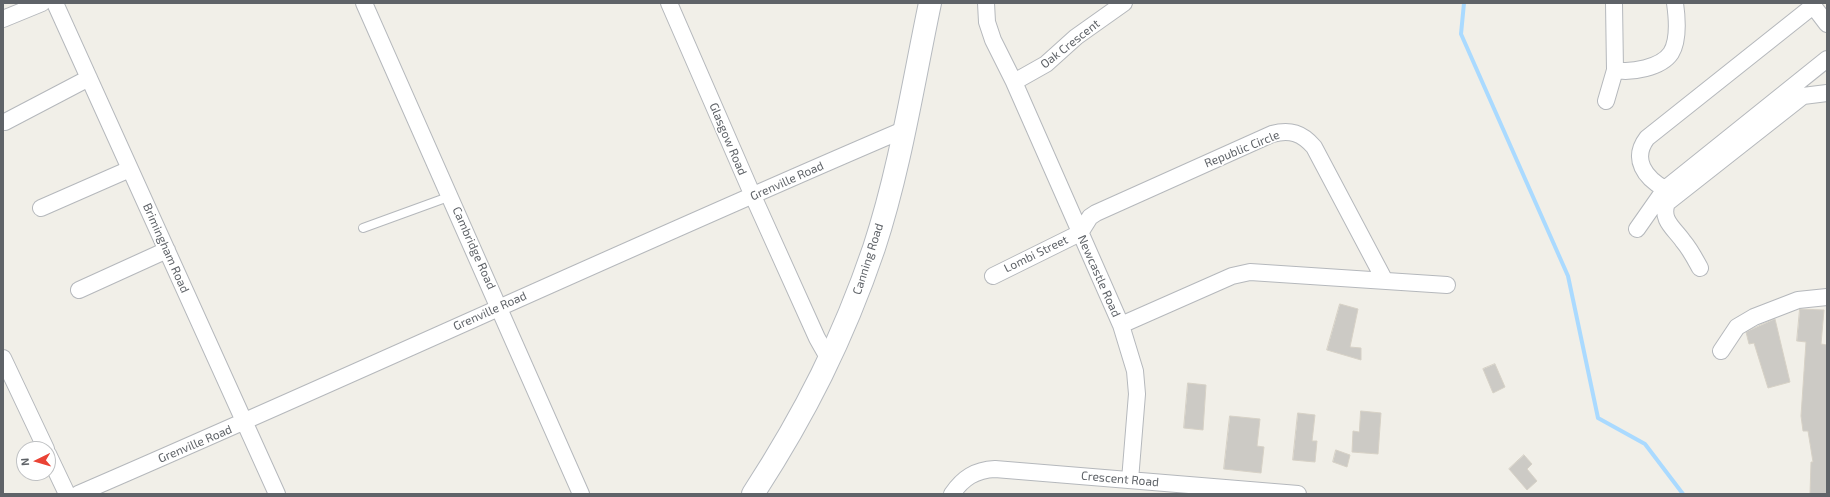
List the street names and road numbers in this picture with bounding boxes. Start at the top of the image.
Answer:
street label: Oak Crescent [1038,16,1102,72]
street label: Glasgow Road [706,101,750,177]
street label: Republic Circle [1202,127,1282,171]
street label: Grenville Road [748,158,826,204]
street label: Brimingham Road [140,201,192,295]
street label: Cambridge Road [449,204,499,292]
street label: Canning Road [850,221,886,297]
street label: Lombi Street [1002,232,1070,276]
street label: Newcastle Road [1074,233,1124,319]
street label: Grenville Road [451,288,529,334]
street label: Grenville Road [156,422,234,466]
street label: Crescent Road [1080,468,1160,490]

